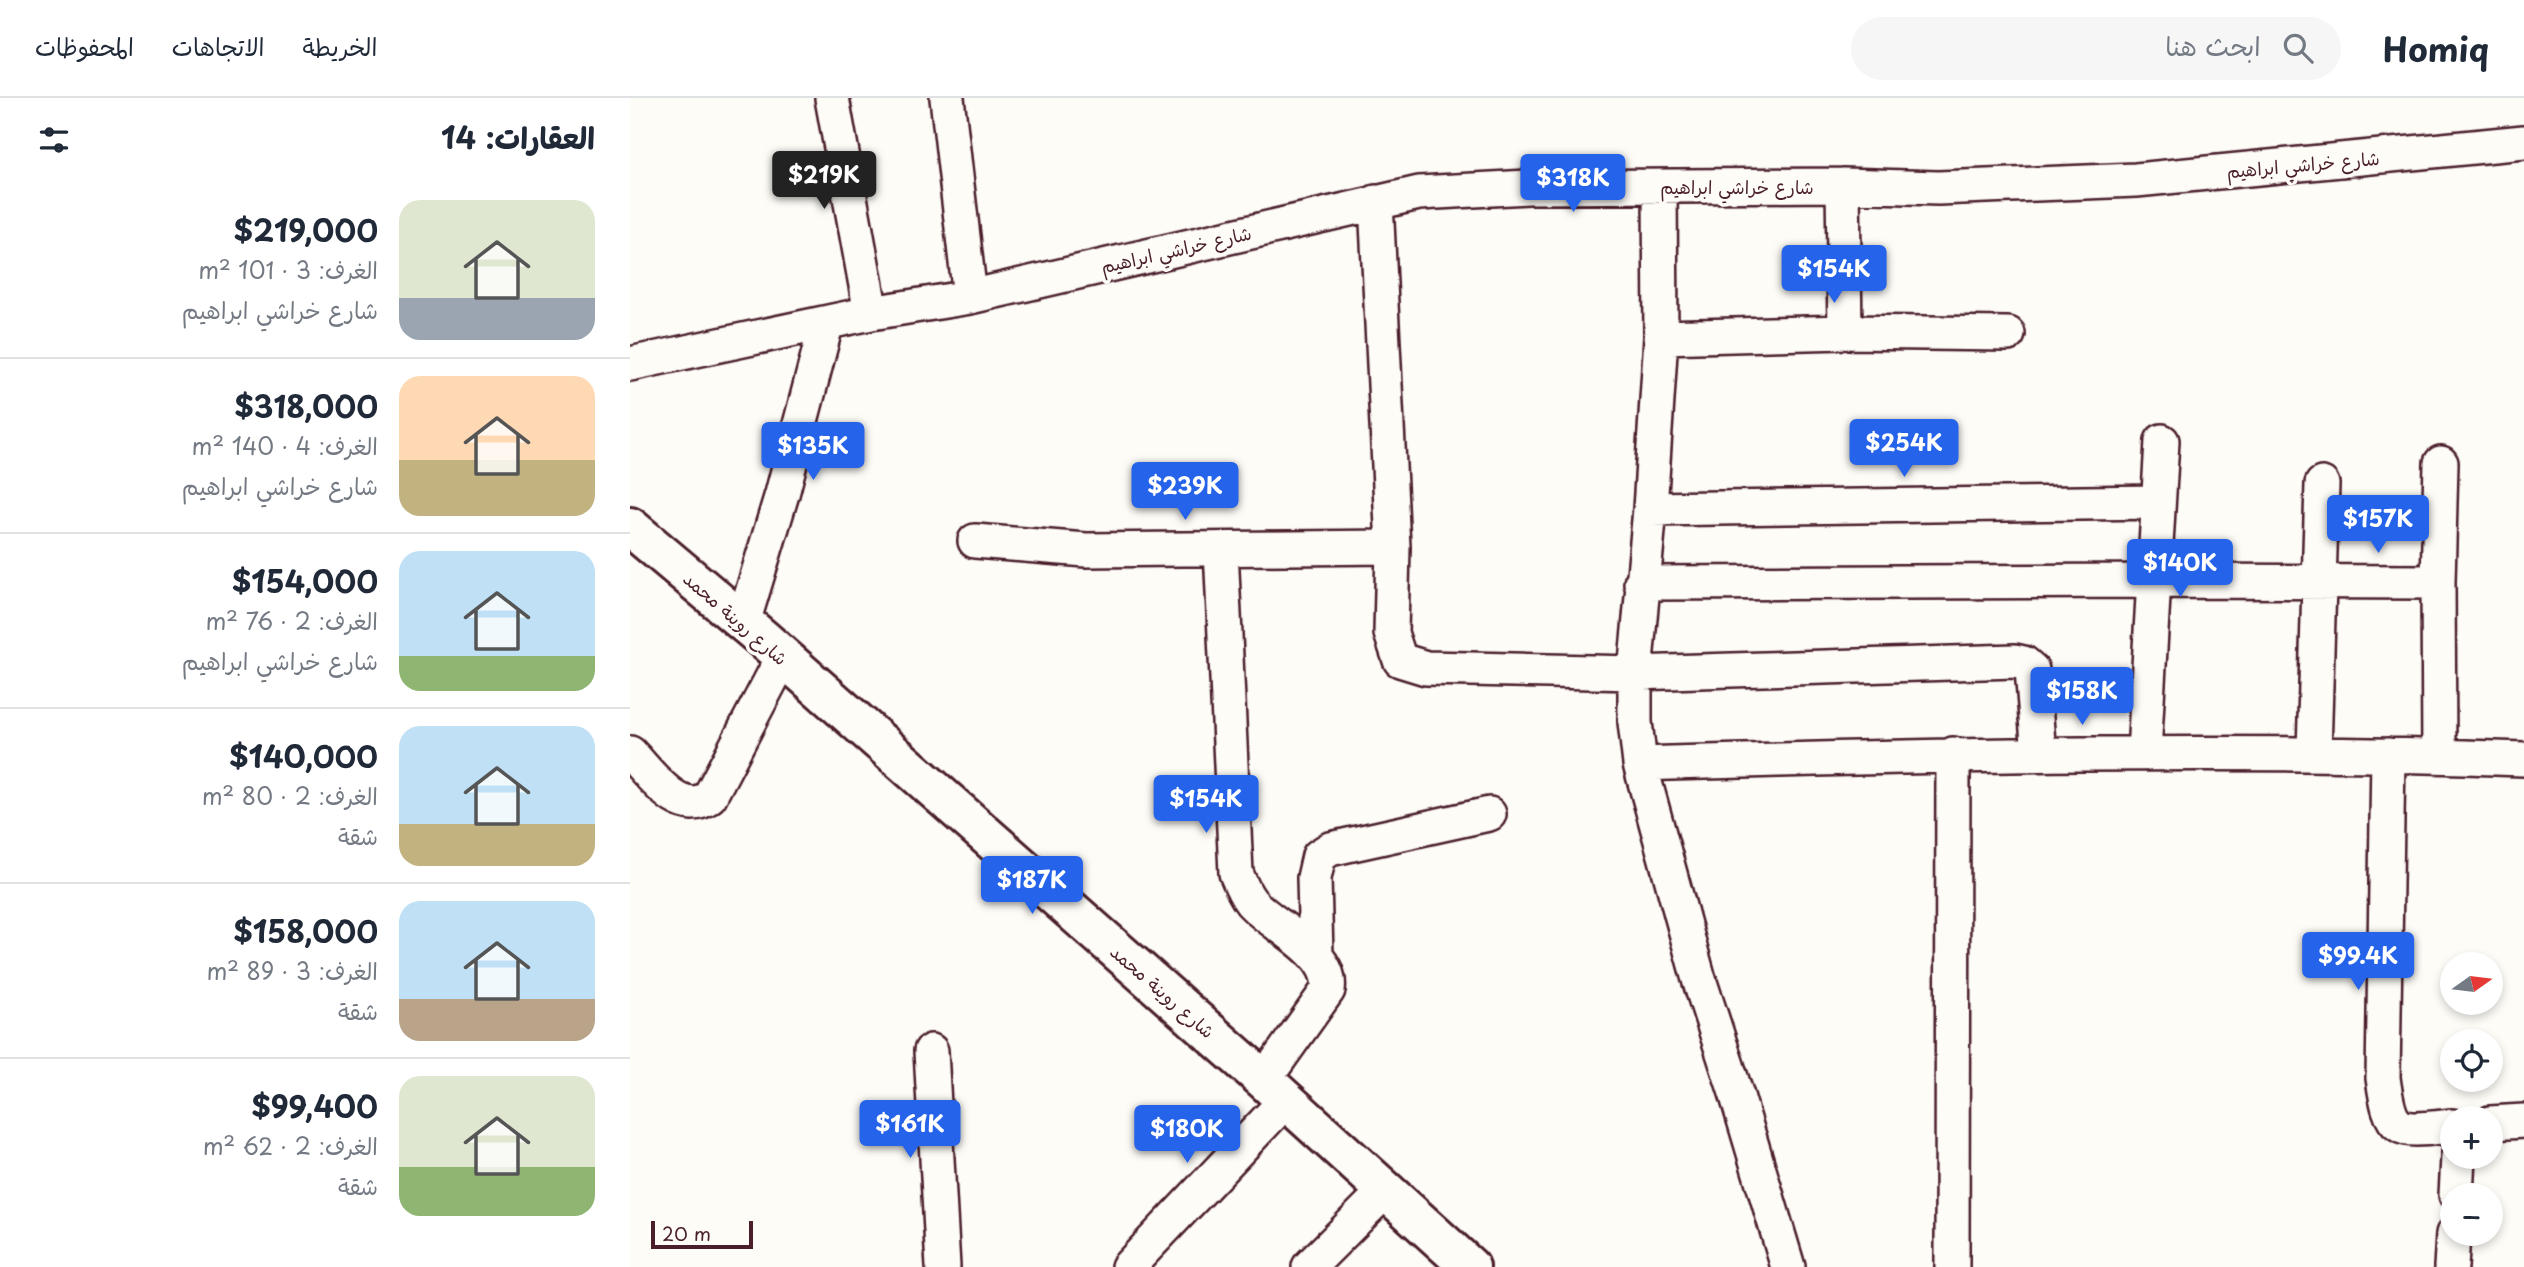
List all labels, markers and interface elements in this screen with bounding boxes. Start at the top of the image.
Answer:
search box [1851,17,2341,80]
text: Homiq [2383,23,2489,73]
text: ابحث هنا [2165,26,2261,65]
text: المحفوظات [35,28,134,64]
text: الاتجاهات [172,28,265,64]
text: الخريطة [303,28,377,64]
icon: search [2279,29,2317,67]
text: العقارات: 14 [441,114,595,159]
icon: filters [35,121,73,159]
street label: شارع خراشي ابراهيم [2225,144,2381,188]
pin: $219K [775,152,873,211]
pin: $318K [1524,155,1622,214]
text: $219K [788,156,860,191]
text: $318K [1536,159,1610,194]
street label: شارع خراشي ابراهيم [1660,173,1814,204]
text: $219,000 [234,207,378,252]
street label: شارع خراشي ابراهيم [1098,219,1255,283]
icon: home [455,228,539,312]
pin: $154K [1785,246,1883,305]
text: $154K [1798,250,1870,285]
text: الغرف: 3 · 101 m² [198,252,378,287]
text: شارع خراشي ابراهيم [182,292,378,327]
text: $318,000 [235,383,378,428]
icon: home [455,404,539,488]
pin: $254K [1855,420,1953,479]
pin: $135K [764,422,862,482]
text: $254K [1866,424,1942,459]
text: $135K [777,427,849,462]
text: الغرف: 4 · 140 m² [192,428,378,463]
pin: $239K [1136,462,1234,522]
text: $239K [1147,467,1223,502]
text: شارع خراشي ابراهيم [182,468,378,503]
pin: $157K [2329,496,2427,555]
text: $157K [2343,500,2413,535]
pin: $140K [2131,540,2229,599]
text: $140K [2143,544,2217,579]
text: $154,000 [232,558,378,603]
street label: شارع روينة محمد [678,565,794,671]
icon: home [455,579,539,663]
text: الغرف: 2 · 76 m² [206,603,378,638]
text: شارع خراشي ابراهيم [182,643,378,678]
pin: $158K [2033,668,2131,727]
text: $158K [2046,672,2118,707]
text: $140,000 [229,733,378,778]
icon: home [455,754,539,838]
pin: $154K [1157,776,1255,835]
text: الغرف: 2 · 80 m² [202,778,378,813]
text: $154K [1170,780,1242,815]
text: شقة [338,818,378,853]
pin: $187K [983,856,1081,916]
text: $187K [997,861,1067,896]
text: $158,000 [233,908,378,953]
icon: home [455,929,539,1013]
pin: $99.4K [2301,932,2415,992]
text: $99.4K [2318,937,2398,972]
street label: شارع روينة محمد [1105,938,1221,1044]
north arrow [2440,952,2502,1015]
map controls [2440,952,2503,1246]
text: الغرف: 3 · 89 m² [206,953,378,988]
text: شقة [338,993,378,1028]
button: locate [2440,1029,2503,1092]
text: $99,400 [251,1083,378,1128]
pin: $161K [861,1100,959,1160]
icon: home [455,1104,539,1188]
text: $161K [876,1105,944,1140]
pin: $180K [1138,1105,1236,1165]
button: + [2440,1106,2503,1169]
text: $180K [1150,1110,1224,1145]
text: الغرف: 2 · 62 m² [203,1128,378,1163]
text: شقة [338,1168,378,1203]
button: − [2440,1183,2503,1246]
scale bar [651,1218,752,1250]
text: 20 m [662,1219,711,1247]

